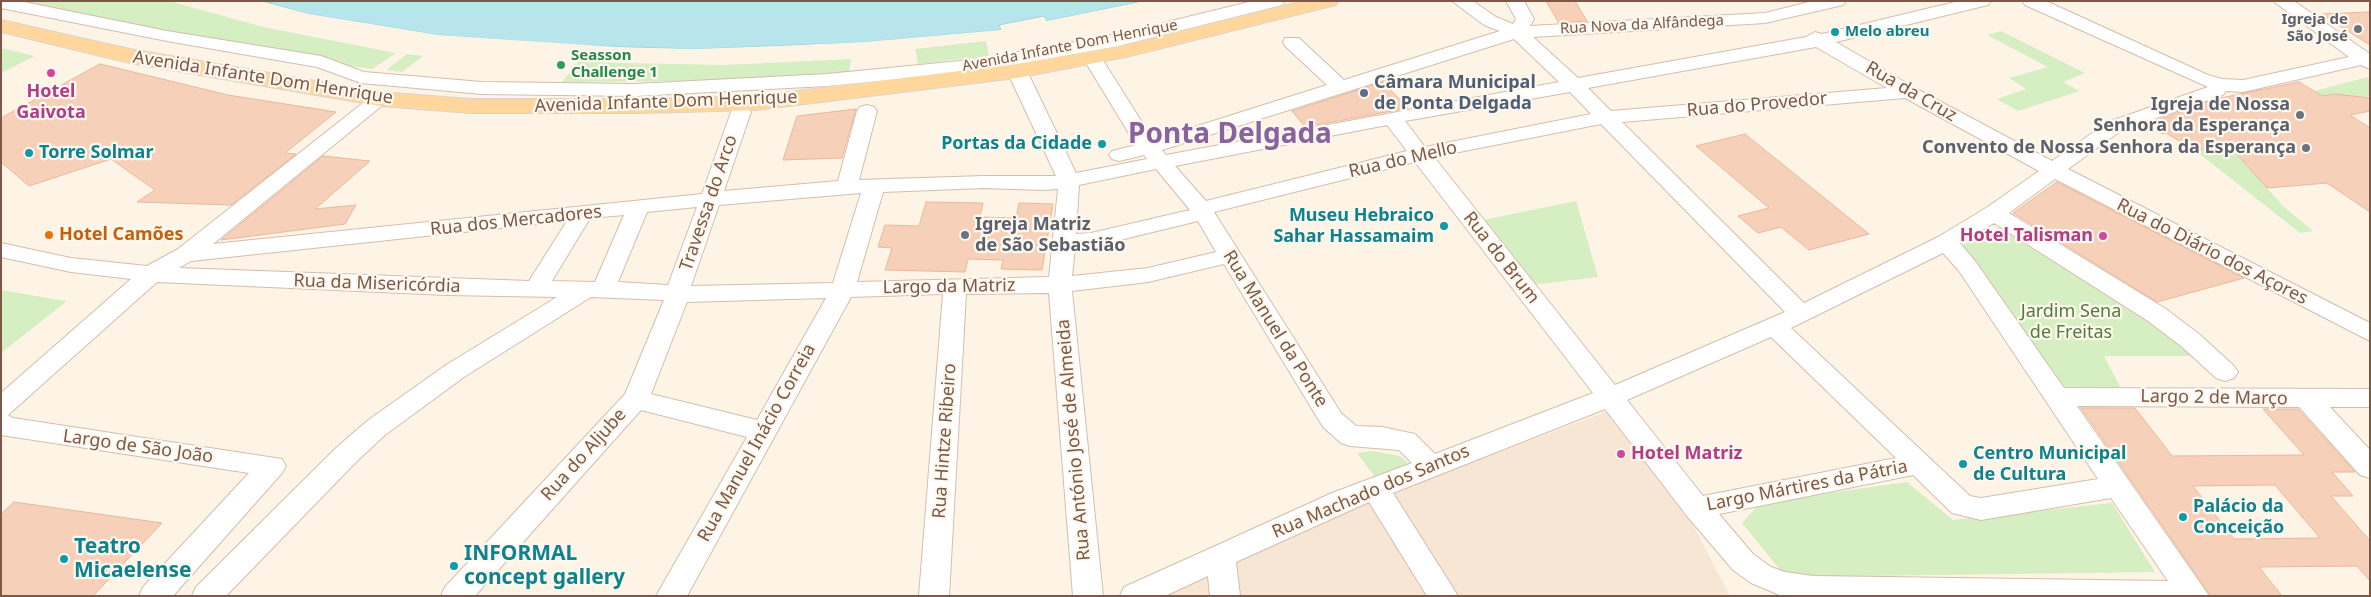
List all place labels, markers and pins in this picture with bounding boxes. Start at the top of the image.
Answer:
place label: Igreja de São José [2282,11,2348,46]
place label: Melo abreu [1845,23,1929,41]
marker: Igreja de São José [2352,23,2364,35]
marker: Melo abreu [1829,26,1841,38]
place label: Seasson Challenge 1 [571,47,658,82]
marker: Seasson Challenge 1 [555,59,567,71]
marker: Hotel Gaivota [45,67,57,79]
place label: Câmara Municipal de Ponta Delgada [1374,72,1536,115]
place label: Hotel Gaivota [16,81,86,124]
marker: Câmara Municipal de Ponta Delgada [1358,87,1370,99]
place label: Igreja de Nossa Senhora da Esperança [2093,94,2290,136]
marker: Igreja de Nossa Senhora da Esperança [2294,109,2306,121]
place label: Portas da Cidade [941,133,1092,155]
place label: Convento de Nossa Senhora da Esperança [1922,137,2296,159]
marker: Portas da Cidade [1096,138,1108,150]
place label: Torre Solmar [39,142,153,164]
marker: Convento de Nossa Senhora da Esperança [2300,142,2312,154]
marker: Torre Solmar [23,147,35,159]
place label: Museu Hebraico Sahar Hassamaim [1273,205,1434,248]
place label: Igreja Matriz de São Sebastião [975,214,1126,256]
marker: Museu Hebraico Sahar Hassamaim [1438,220,1450,232]
place label: Hotel Camões [59,224,184,246]
place label: Hotel Talisman [1960,225,2093,247]
marker: Hotel Camões [43,229,55,241]
marker: Igreja Matriz de São Sebastião [959,229,971,241]
marker: Hotel Talisman [2097,230,2109,242]
place label: Hotel Matriz [1631,443,1742,465]
place label: Centro Municipal de Cultura [1973,443,2126,486]
marker: Hotel Matriz [1615,448,1627,460]
marker: Centro Municipal de Cultura [1957,458,1969,470]
place label: Palácio da Conceição [2193,496,2284,538]
marker: Palácio da Conceição [2177,511,2189,523]
place label: Teatro Micaelense [74,534,192,584]
place label: INFORMAL concept gallery [464,541,625,591]
marker: Teatro Micaelense [58,553,70,565]
marker: INFORMAL concept gallery [448,560,460,572]

